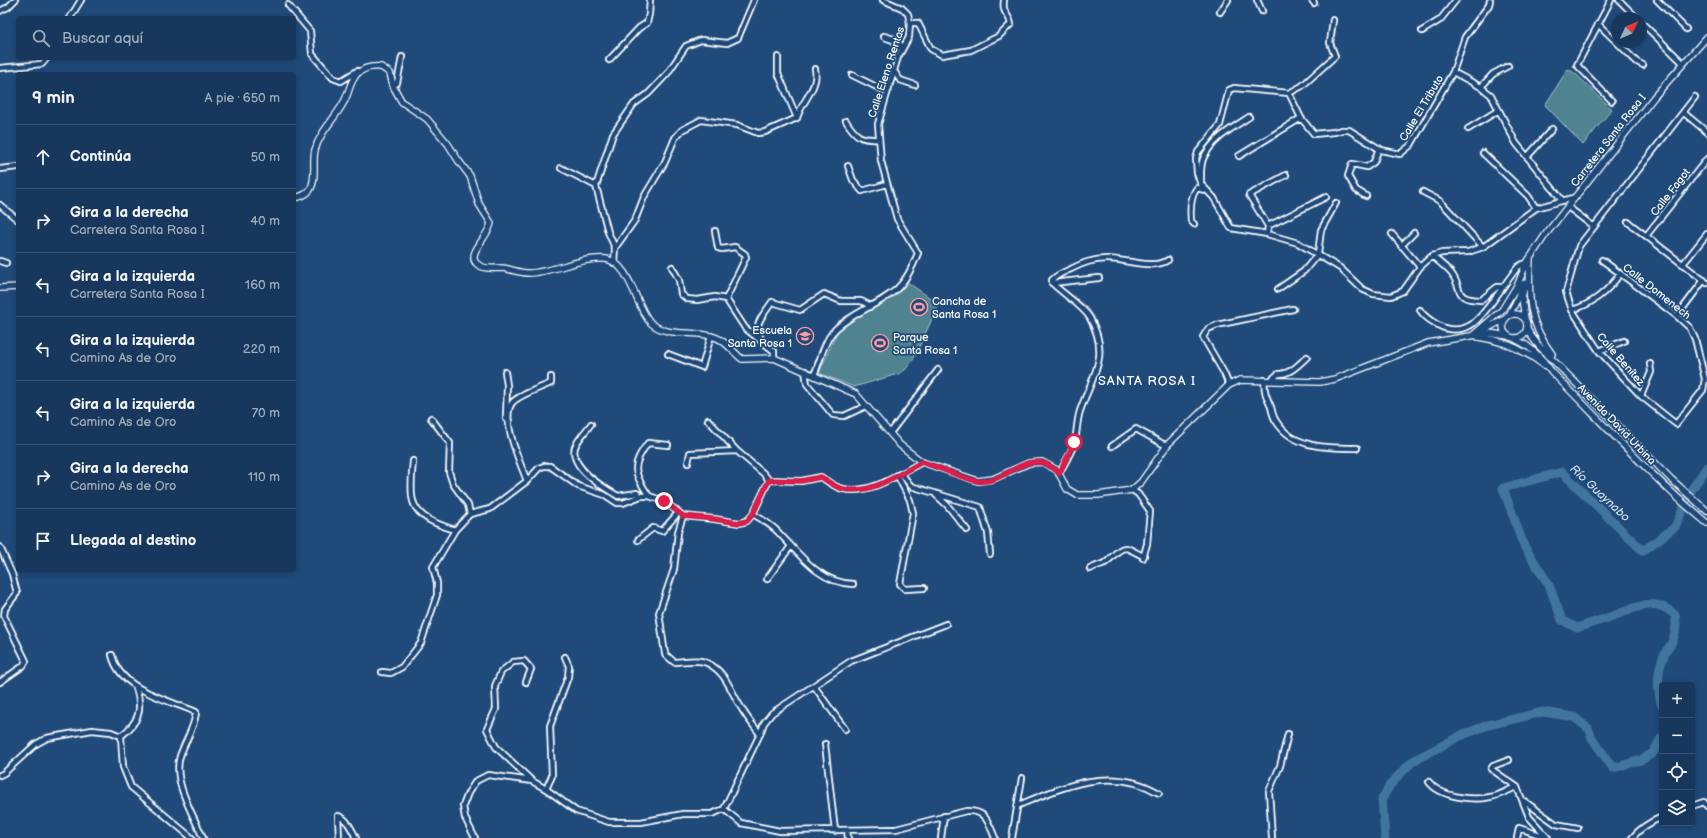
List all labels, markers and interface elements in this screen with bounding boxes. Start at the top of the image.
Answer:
north arrow [1611,12,1647,48]
search box [16,16,296,60]
street label: Calle Eleno Rentas [866,24,908,119]
icon: search [30,27,52,49]
text: Buscar aquí [62,29,143,48]
street label: Calle El Tributo [1397,73,1446,144]
text: 9 min [32,88,75,108]
text: A pie · 650 m [204,90,280,106]
street label: Carretera Santa Rosa I [1568,91,1649,189]
icon: ahead [32,146,54,168]
text: Continúa [70,147,131,166]
text: 50 m [251,149,280,165]
street label: Calle Fagot [1648,165,1693,219]
text: Gira a la derecha [70,203,189,222]
icon: right [32,210,54,232]
text: 40 m [250,213,280,229]
text: Carretera Santa Rosa I [70,222,205,238]
street label: Calle Domenech [1620,261,1693,322]
text: Gira a la izquierda [70,267,195,286]
icon: left [32,274,54,296]
text: 160 m [245,277,280,293]
text: Carretera Santa Rosa I [70,286,205,302]
place label: Cancha de Santa Rosa 1 [932,295,996,321]
sports icon: Cancha de Santa Rosa 1 [909,297,929,317]
place label: Escuela Santa Rosa 1 [728,324,792,350]
school or university icon: Escuela Santa Rosa 1 [795,326,815,346]
street label: Calle Benítez [1594,330,1648,389]
text: Gira a la izquierda [70,331,195,350]
place label: Parque Santa Rosa 1 [893,331,957,357]
sports icon: Parque Santa Rosa 1 [870,333,890,353]
icon: left [32,338,54,360]
text: 220 m [243,341,280,357]
text: Camino As de Oro [70,350,176,366]
district label: SANTA ROSA I [1098,373,1196,389]
street label: Avenida David Urbina [1575,381,1658,467]
text: Gira a la izquierda [70,395,195,414]
icon: left [32,402,54,424]
text: 70 m [252,405,280,421]
text: Camino As de Oro [70,414,176,430]
route start [1065,433,1083,451]
text: Gira a la derecha [70,459,189,478]
water label: Río Guaynabo [1567,462,1633,525]
icon: right [32,466,54,488]
text: 110 m [248,469,280,485]
text: Camino As de Oro [70,478,176,494]
route end [655,492,673,510]
icon: arrive [32,530,54,552]
text: Llegada al destino [70,531,196,550]
map controls [1659,682,1695,826]
button: + [1659,682,1695,718]
button: − [1659,718,1695,754]
button: locate [1659,754,1695,790]
button: layers [1659,790,1695,826]

